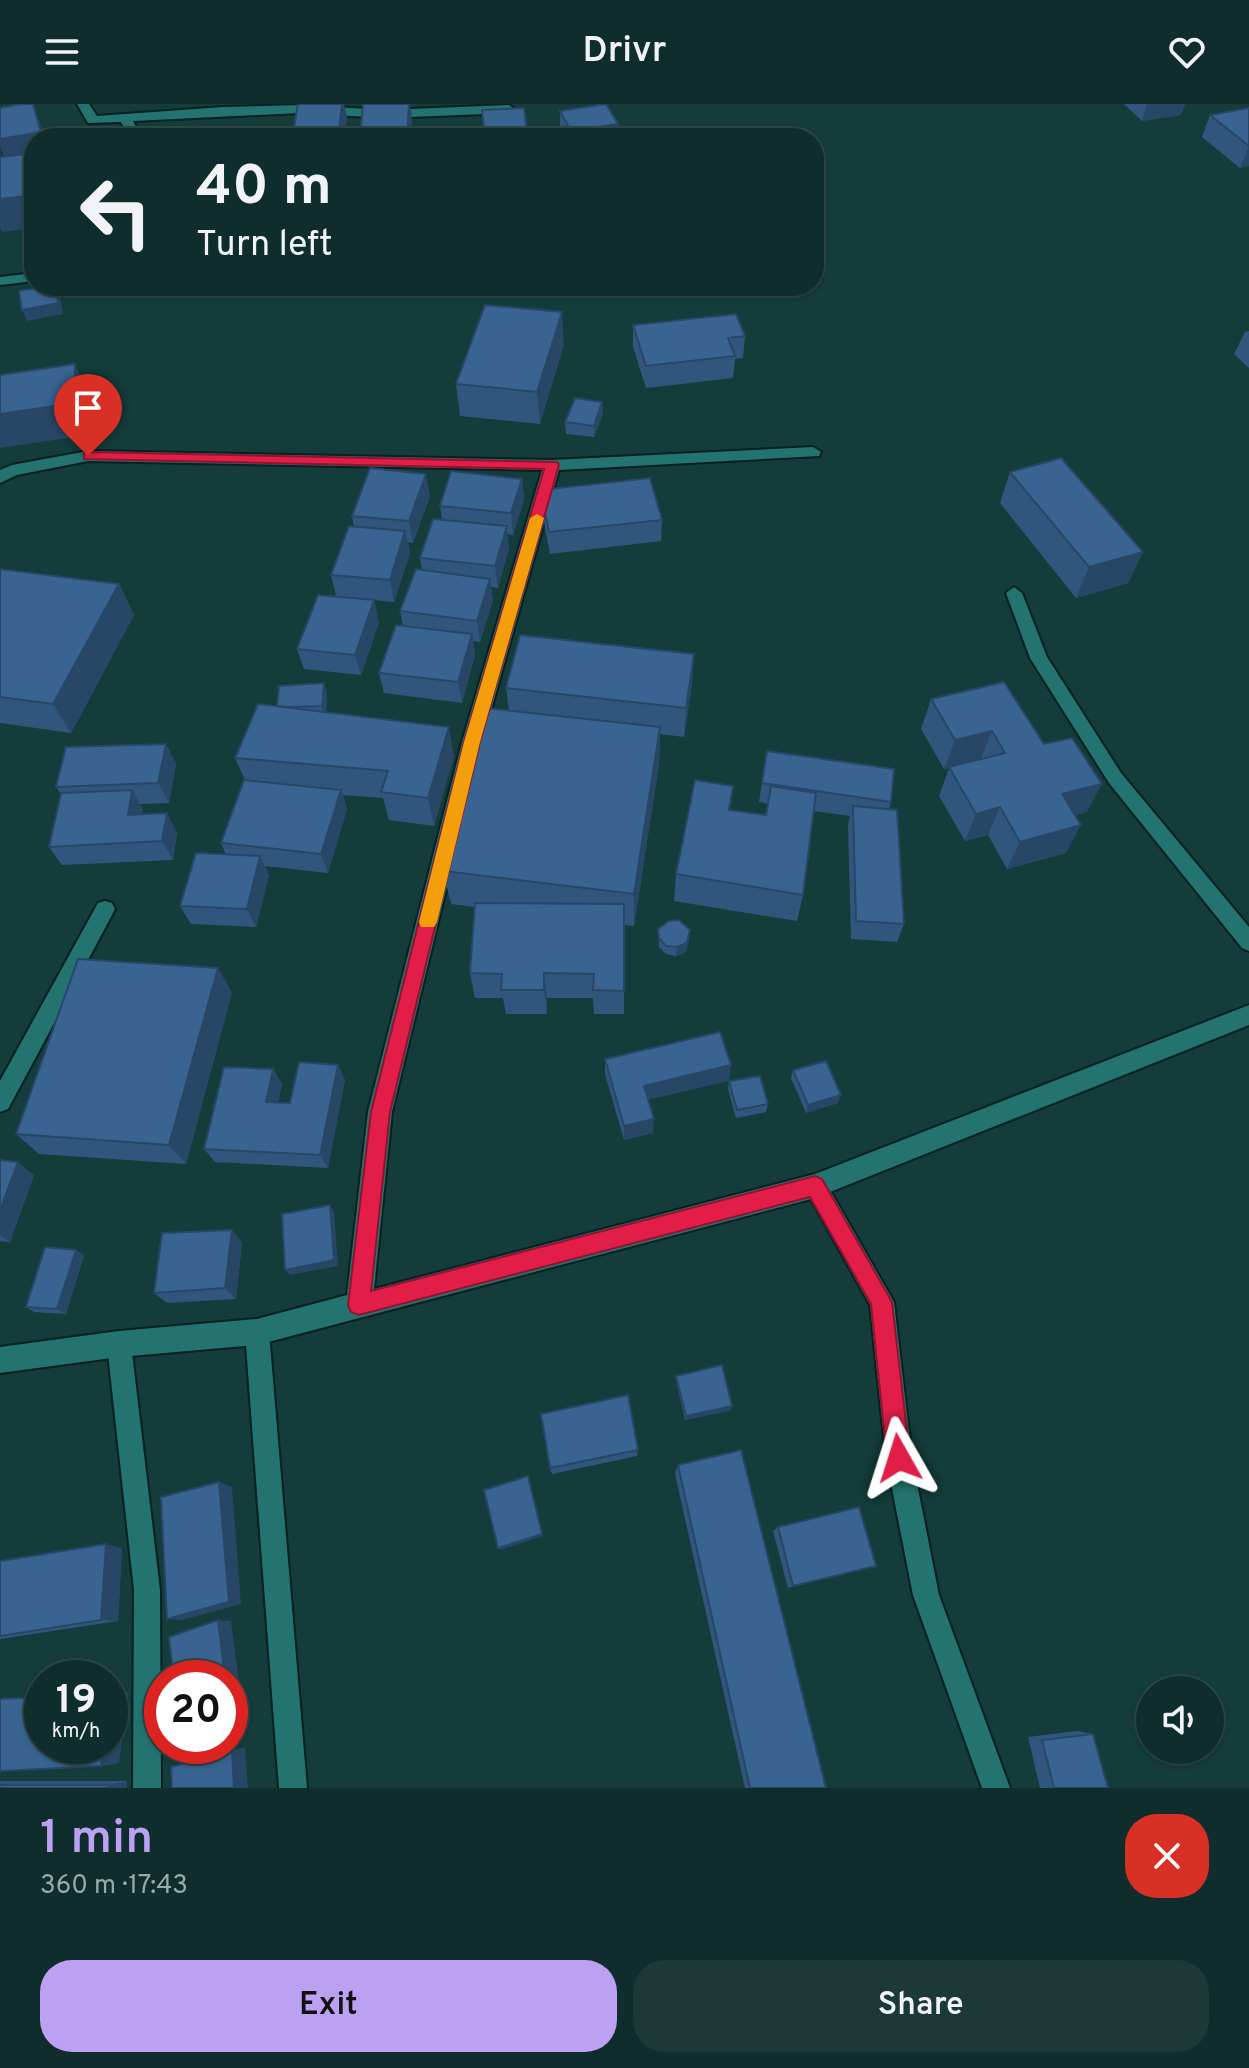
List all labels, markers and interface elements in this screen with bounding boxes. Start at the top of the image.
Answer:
text: Drivr [582,29,667,75]
icon: menu [40,30,84,74]
icon: heart [1165,30,1209,74]
text: 40 m [196,154,332,224]
icon: left [64,160,168,264]
text: Turn left [196,223,333,269]
pin [54,374,122,456]
icon: arrive [66,386,110,430]
position arrow [857,1416,941,1500]
speed limit sign: 20 [144,1660,248,1764]
map controls [1136,1676,1224,1764]
button: sound [1136,1676,1224,1764]
text: 19 [56,1677,96,1727]
text: km/h [52,1719,100,1745]
text: 1 min [40,1810,153,1870]
button: close [1125,1814,1209,1898]
text: 360 m · 17:43 [40,1870,188,1903]
button: Exit [40,1960,617,2052]
button: Share [633,1960,1209,2052]

